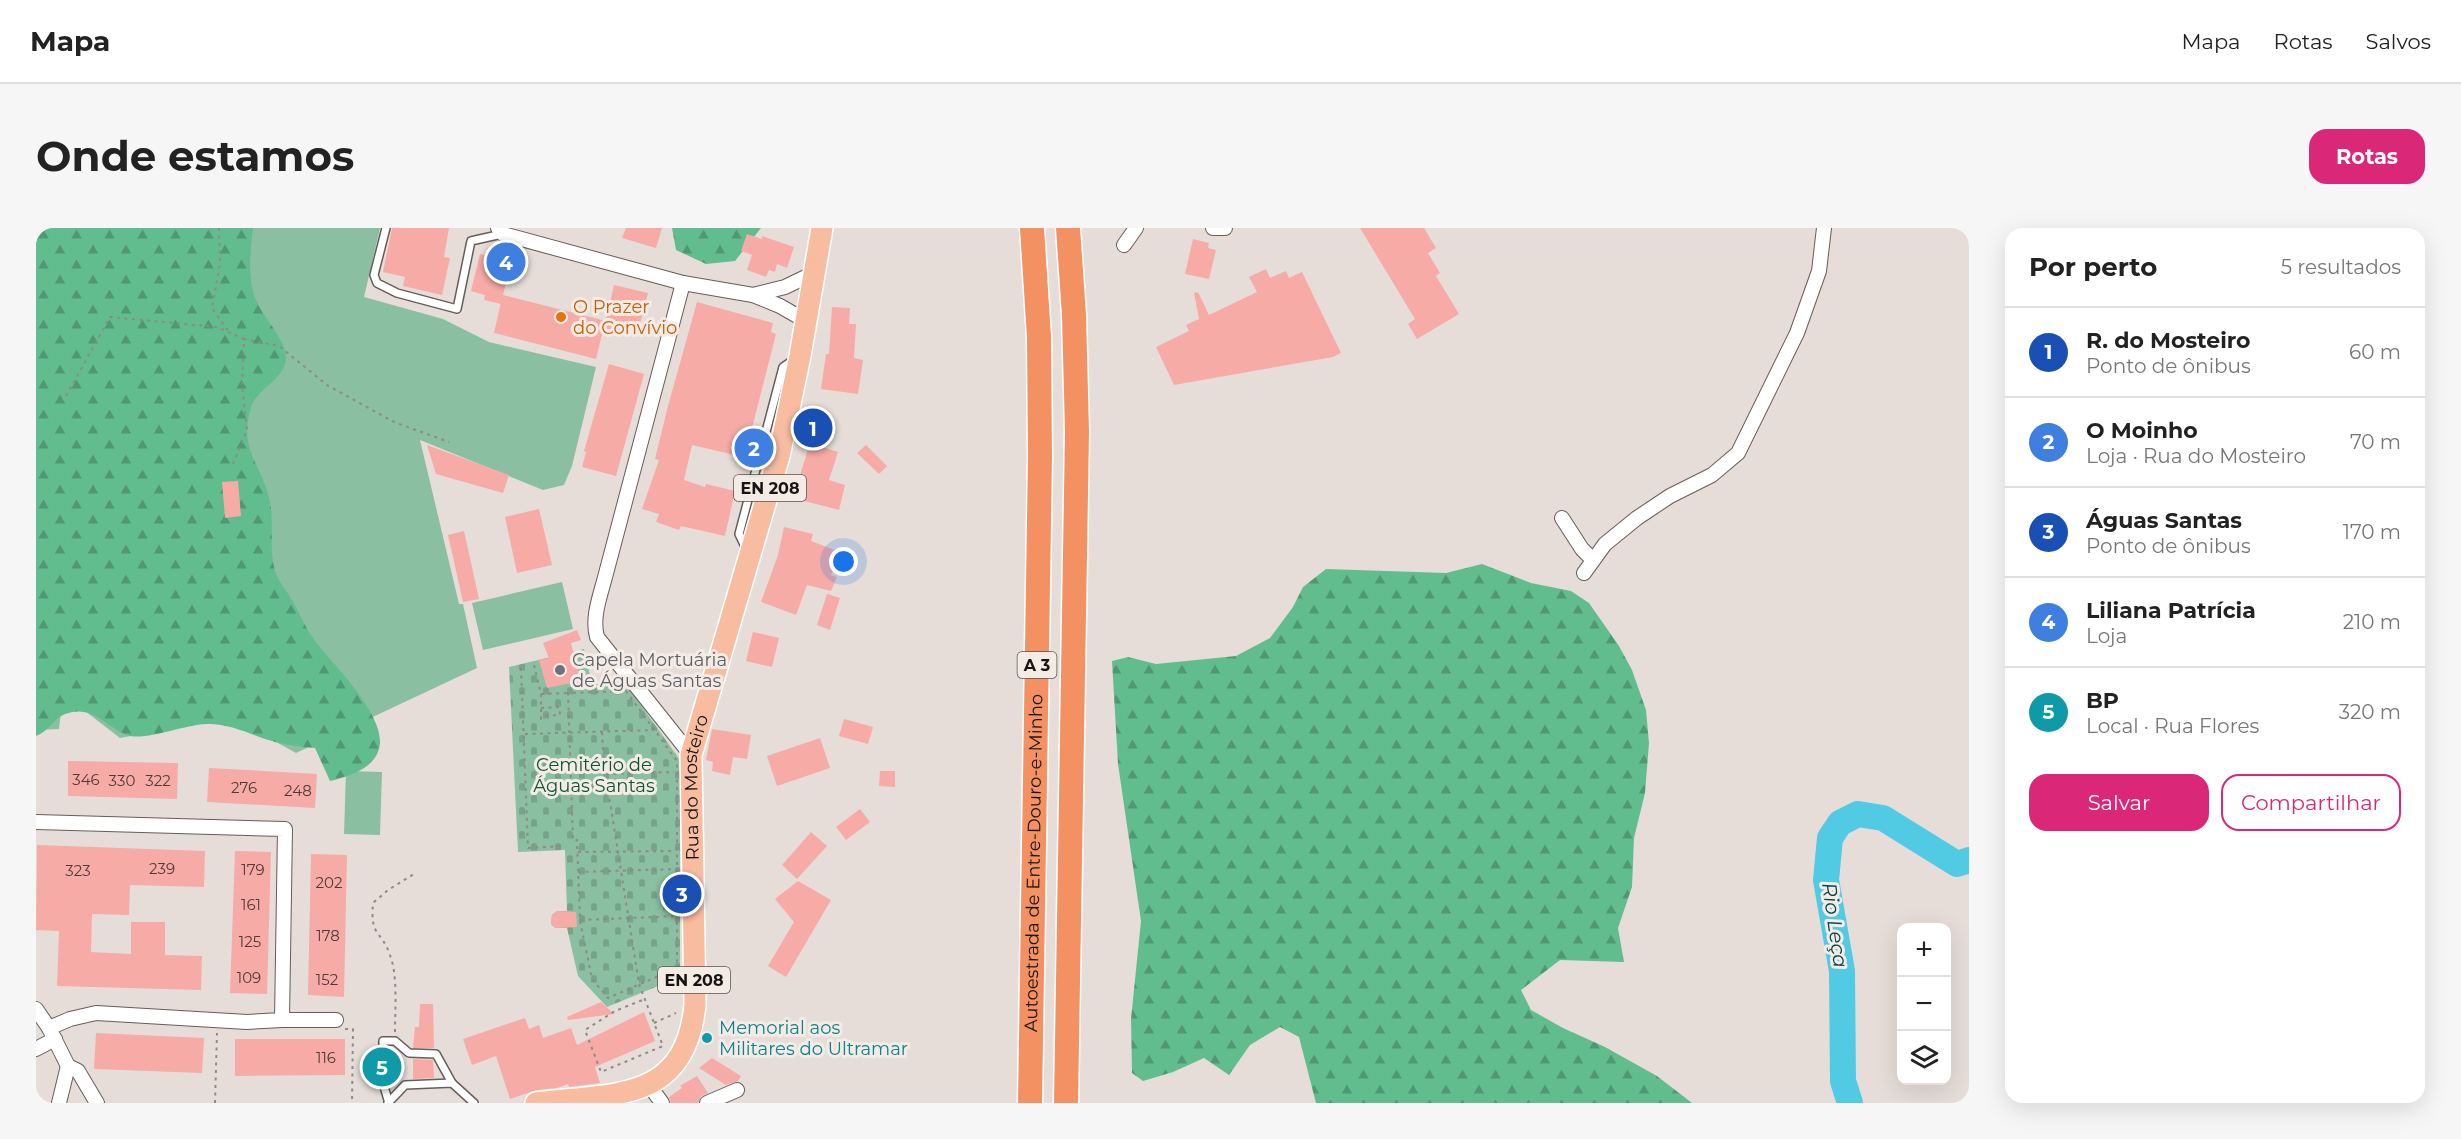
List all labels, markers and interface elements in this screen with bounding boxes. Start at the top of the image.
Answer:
text: Mapa [30,24,110,58]
text: Mapa [2181,29,2240,54]
text: Rotas [2273,29,2333,54]
text: Salvos [2366,29,2431,54]
button: Rotas [2309,129,2425,184]
text: Onde estamos [36,130,354,182]
pin: 4 [486,240,526,285]
text: Por perto [2029,251,2157,283]
text: 5 resultados [2281,255,2401,279]
place label: O Prazer do Convívio [573,296,677,339]
marker: O Prazer do Convívio [554,310,568,324]
text: R. do Mosteiro [2086,327,2251,354]
text: 1 [2045,340,2052,364]
text: 60 m [2349,340,2401,364]
text: Ponto de ônibus [2086,354,2251,378]
pin: 1 [794,406,832,450]
text: O Moinho [2086,417,2198,444]
pin: 2 [734,426,774,470]
text: 2 [2043,430,2054,454]
text: 70 m [2350,430,2401,454]
text: Loja · Rua do Mosteiro [2086,444,2306,468]
road number: EN 208 [734,475,806,501]
text: Águas Santas [2086,507,2242,534]
text: 3 [2043,520,2054,544]
text: 170 m [2343,520,2401,544]
text: Ponto de ônibus [2086,534,2251,558]
your location [829,547,858,576]
text: Liliana Patrícia [2086,597,2256,624]
text: 4 [2042,610,2055,634]
text: 210 m [2343,610,2401,634]
text: Loja [2086,624,2127,648]
place label: Capela Mortuária de Águas Santas [572,649,727,692]
road number: A 3 [1018,652,1056,678]
marker: Capela Mortuária de Águas Santas [553,663,567,677]
text: BP [2086,687,2119,714]
street label: Autoestrada de Entre-Douro-e-Minho [1020,694,1047,1032]
text: 5 [2043,700,2054,724]
text: 320 m [2339,700,2401,724]
street label: Rua do Mosteiro [680,712,713,860]
text: Local · Rua Flores [2086,714,2259,738]
park label: Cemitério de Águas Santas [533,754,655,797]
house number: 346 [72,770,100,789]
house number: 330 [109,771,135,790]
house number: 322 [145,771,171,790]
button: Salvar [2029,774,2209,831]
button: Compartilhar [2221,774,2401,831]
house number: 276 [231,778,257,797]
house number: 248 [284,781,312,800]
house number: 239 [149,859,175,878]
house number: 179 [241,860,265,879]
house number: 323 [65,861,91,880]
pin: 3 [662,872,702,916]
house number: 202 [316,873,342,892]
water label: Rio Leça [1817,881,1853,969]
house number: 161 [241,895,261,914]
map controls [1897,923,1951,1085]
button: + [1897,923,1951,977]
house number: 178 [316,926,340,945]
house number: 125 [239,932,261,951]
road number: EN 208 [658,967,730,993]
house number: 109 [237,968,261,987]
house number: 152 [316,970,338,989]
button: − [1897,977,1951,1031]
place label: Memorial aos Militares do Ultramar [719,1017,908,1060]
marker: Memorial aos Militares do Ultramar [700,1031,714,1045]
button: layers [1897,1031,1951,1085]
pin: 5 [362,1044,402,1090]
house number: 116 [316,1048,336,1067]

